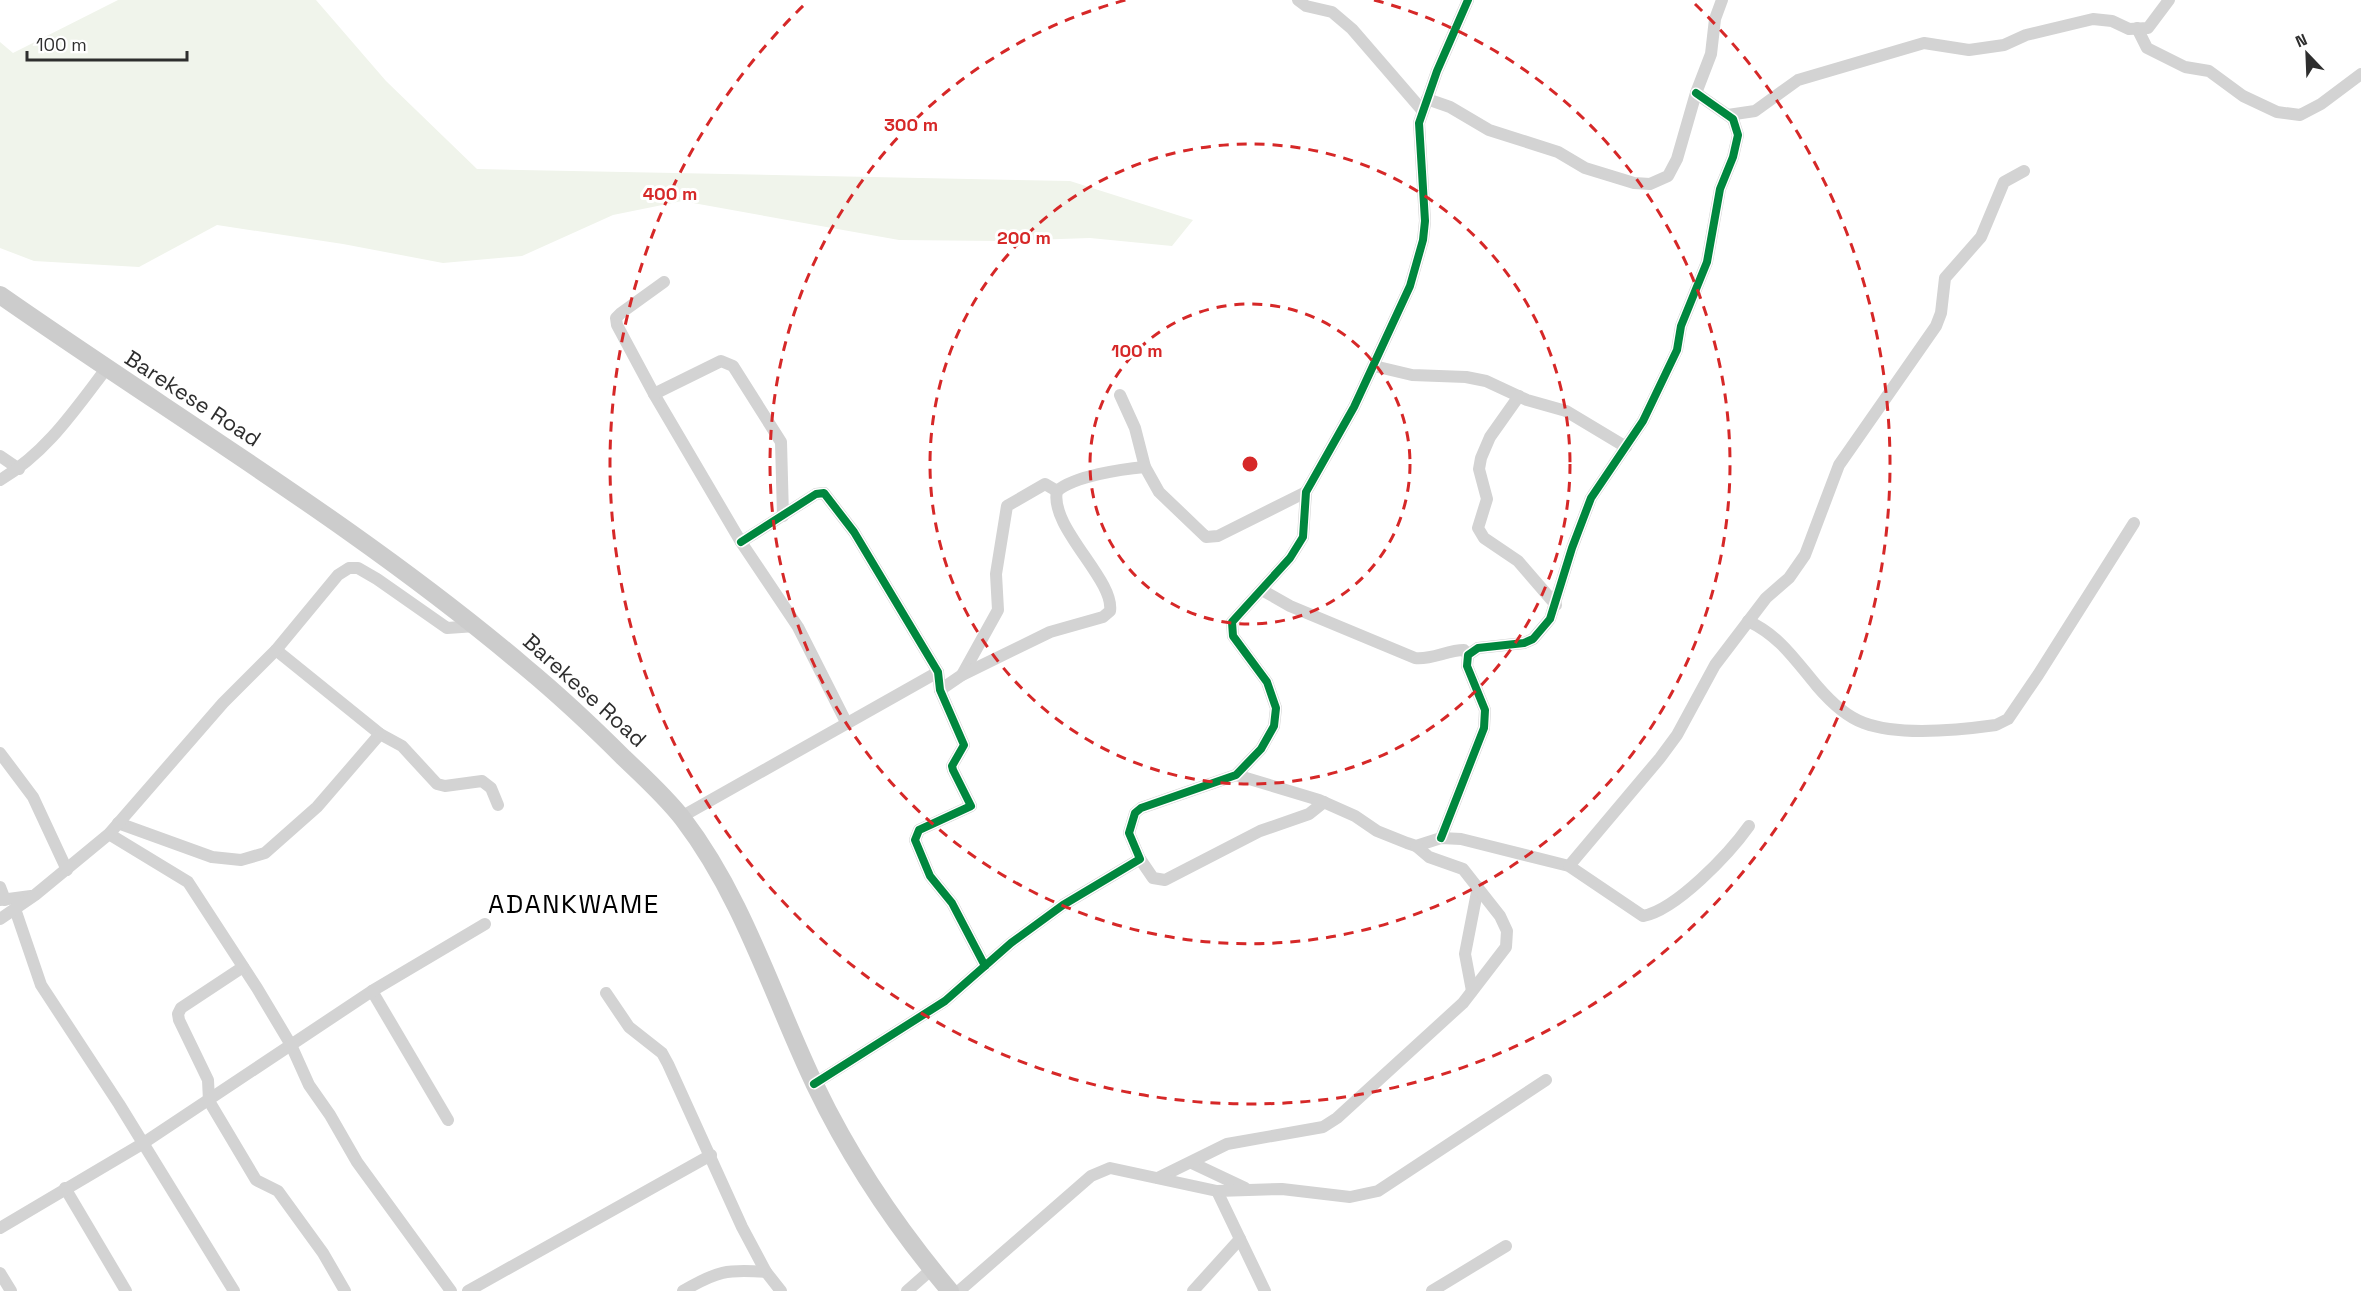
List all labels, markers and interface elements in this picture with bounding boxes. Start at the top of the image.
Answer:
scale bar [27,24,188,62]
north arrow [2277,24,2337,84]
text: N [2292,29,2310,52]
text: 100 m [36,33,87,56]
text: 300 m [884,113,938,136]
text: 400 m [643,182,697,205]
text: 200 m [997,226,1051,249]
text: 100 m [1111,339,1163,362]
street label: Barekese Road [120,344,266,452]
centre of rings [1240,454,1260,474]
street label: Barekese Road [517,627,653,753]
district label: ADANKWAME [488,887,660,921]

